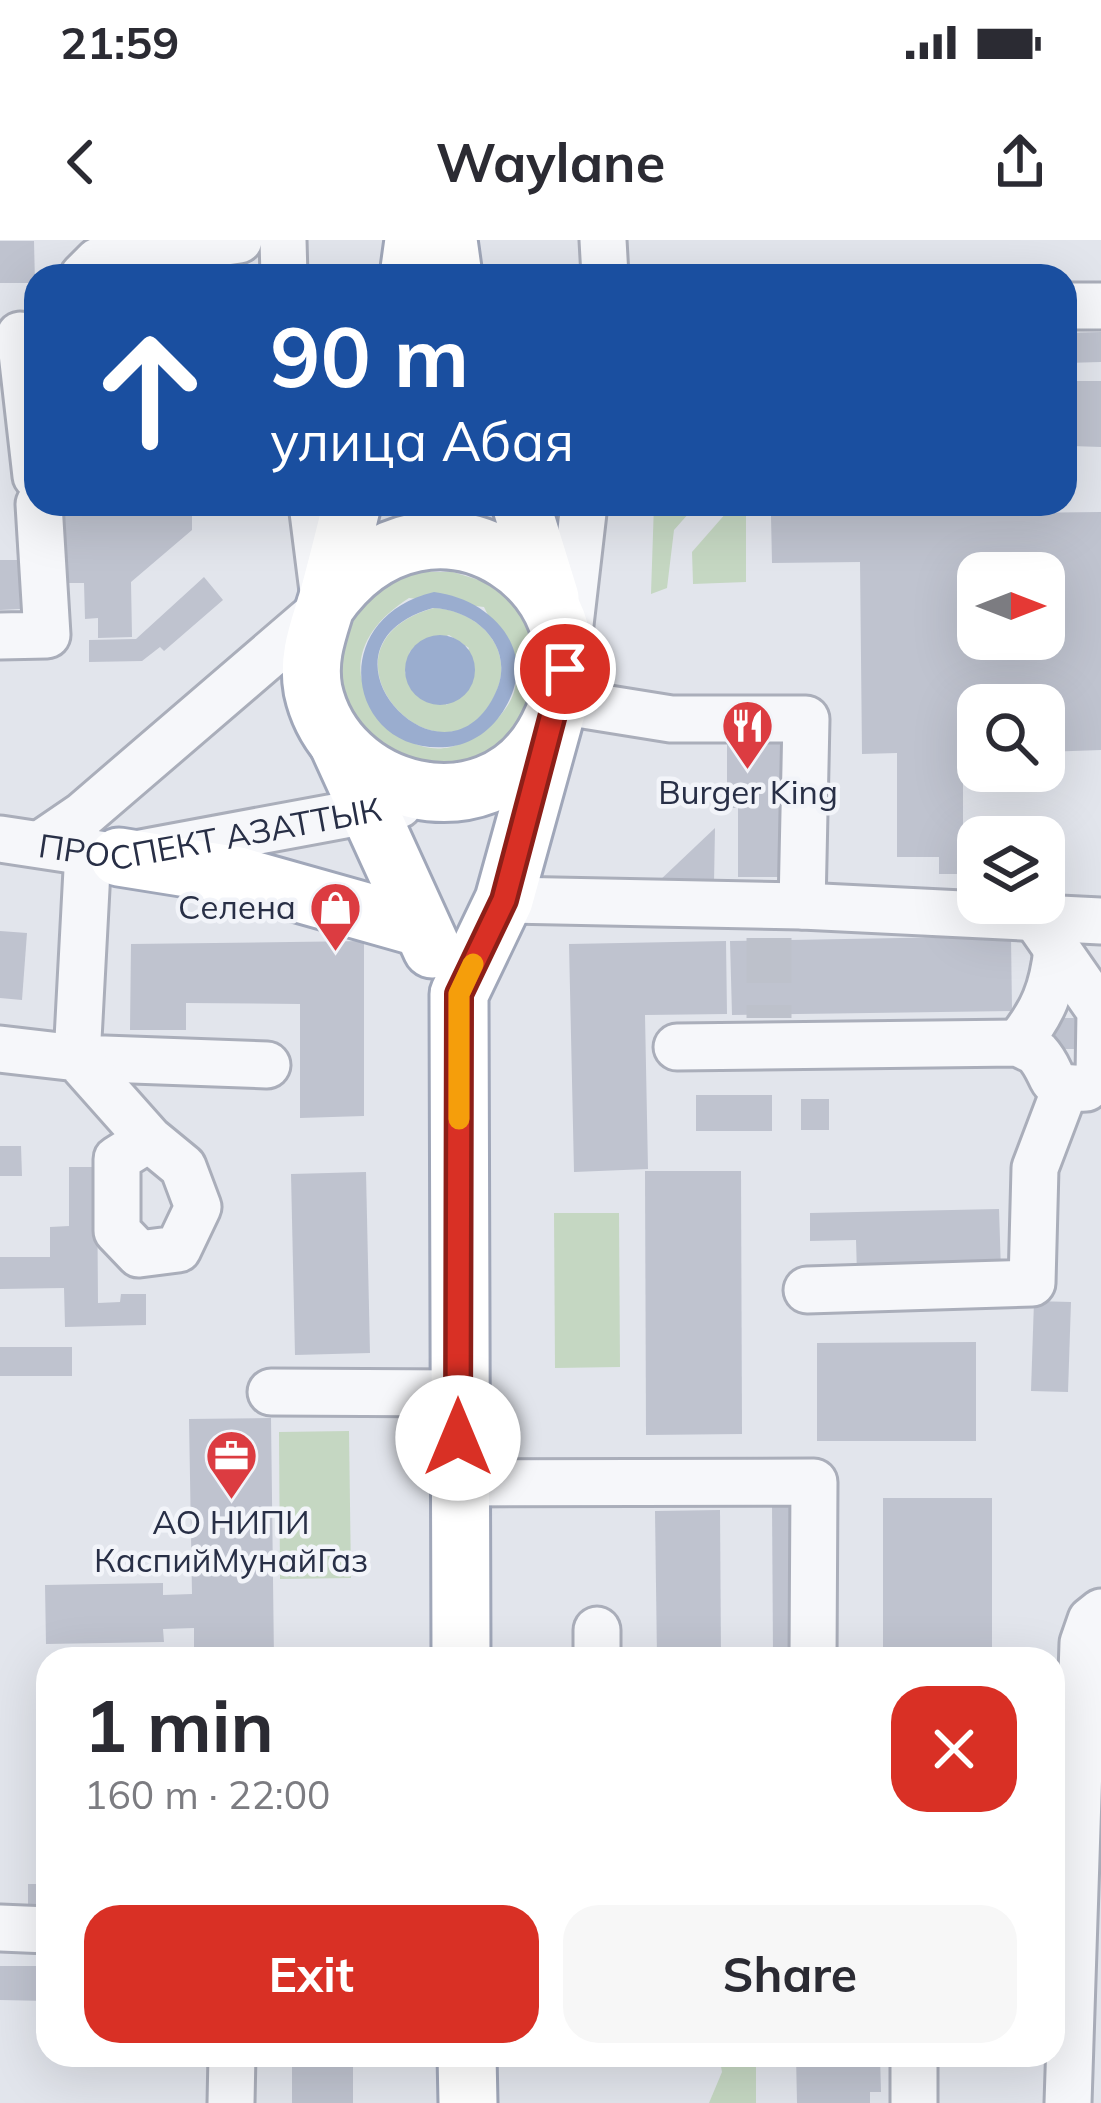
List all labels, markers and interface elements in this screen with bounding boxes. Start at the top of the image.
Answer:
text: 21:59 [60,14,179,70]
text: Waylane [436,128,665,196]
icon: back [48,129,114,195]
icon: share [987,129,1053,195]
text: 90 m [270,303,469,408]
icon: ahead [72,312,228,468]
text: улица Абая [270,407,574,475]
north arrow [957,552,1065,660]
map controls [957,552,1065,924]
pin [514,618,616,720]
icon: arrive [532,636,598,702]
button: search [957,684,1065,792]
restaurant icon: Burger King [720,697,776,771]
place label: Burger King [658,771,838,812]
street label: ПРОСПЕКТ АЗАТТЫК [36,788,385,878]
button: layers [957,816,1065,924]
shop icon: Селена [307,879,363,953]
place label: Селена [178,886,296,927]
position arrow [395,1375,521,1501]
office icon: АО НИПИ КаспийМунайГаз [203,1427,259,1501]
place label: АО НИПИ КаспийМунайГаз [94,1501,368,1580]
text: 1 min [84,1680,274,1770]
button: close [891,1686,1017,1812]
text: 160 m · 22:00 [84,1770,330,1819]
button: Exit [84,1905,539,2043]
button: Share [563,1905,1017,2043]

